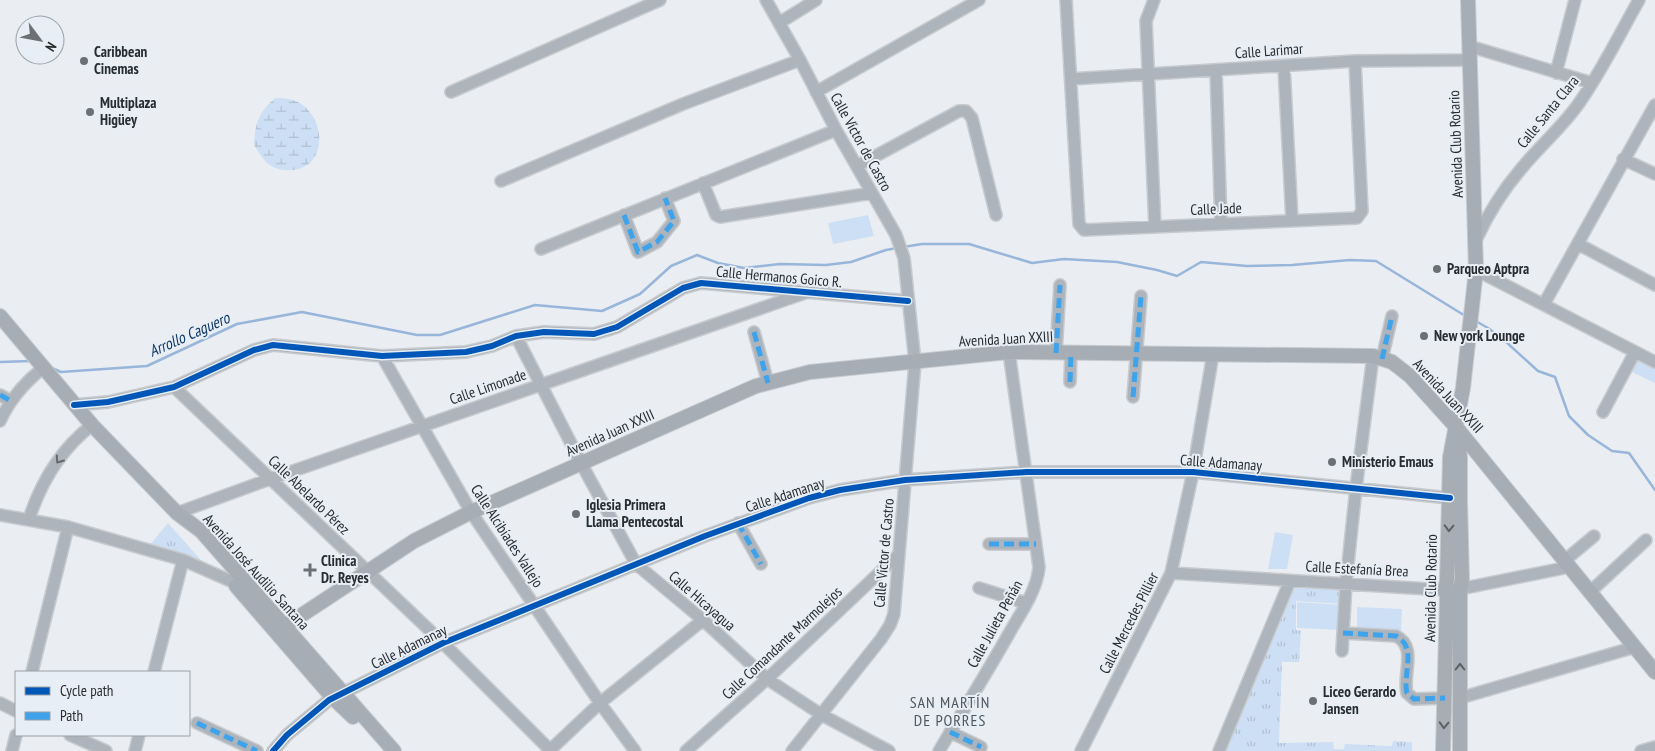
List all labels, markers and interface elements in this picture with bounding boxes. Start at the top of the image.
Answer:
north arrow [15,15,65,65]
text: N [41,39,61,55]
street label: Calle Larimar [1234,39,1305,62]
place label: Caribbean Cinemas [94,42,148,78]
marker: Caribbean Cinemas [78,55,90,67]
street label: Calle Santa Clara [1513,72,1583,152]
street label: Calle Víctor de Castro [827,89,896,194]
street label: Avenida Club Rotario [1444,90,1467,198]
place label: Multiplaza Higüey [100,93,157,129]
marker: Multiplaza Higüey [84,106,96,118]
street label: Calle Jade [1190,198,1242,219]
place label: Parqueo Aptpra [1447,259,1529,278]
street label: Calle Hermanos Goico R. [715,262,843,291]
marker: Parqueo Aptpra [1431,263,1443,275]
water label: Arrollo Caguero [146,307,233,361]
place label: New york Lounge [1434,326,1525,345]
street label: Avenida Juan XXIII [958,327,1054,350]
marker: New york Lounge [1418,330,1430,342]
street label: Avenida Juan XXIII [1409,355,1488,437]
street label: Calle Limonade [447,365,529,409]
street label: Avenida Juan XXIII [563,405,657,461]
street label: Calle Adamanay [1179,450,1263,475]
street label: Calle Abelardo Pérez [265,451,354,538]
place label: Ministerio Emaus [1342,452,1434,471]
one-way arrow [56,454,65,464]
marker: Ministerio Emaus [1326,456,1338,468]
street label: Calle Adamanay [743,473,827,516]
street label: Calle Alcibíades Vallejo [467,480,548,591]
place label: Iglesia Primera Llama Pentecostal [586,495,684,531]
street label: Calle Víctor de Castro [869,497,898,608]
marker: Iglesia Primera Llama Pentecostal [570,508,582,520]
street label: Avenida José Audilio Santana [199,510,314,634]
one-way arrow [1444,524,1454,532]
street label: Avenida Club Rotario [1420,534,1441,642]
place label: Clinica Dr. Reyes [321,551,369,587]
street label: Calle Estefanía Brea [1305,556,1409,581]
marker: Clinica Dr. Reyes [303,563,317,577]
street label: Calle Hicayagua [665,566,740,635]
street label: Calle Mercedes Pillier [1095,568,1163,677]
street label: Calle Julieta Peñán [963,577,1026,671]
street label: Calle Comandante Marmolejos [718,582,846,703]
street label: Calle Adamanay [368,620,450,673]
one-way arrow [1455,663,1465,671]
legend [15,671,190,736]
text: Cycle path [60,681,113,700]
place label: Liceo Gerardo Jansen [1322,682,1396,718]
district label: SAN MARTÍN DE PORRES [910,692,990,730]
marker: Liceo Gerardo Jansen [1307,695,1319,707]
text: Path [60,706,83,725]
one-way arrow [1439,722,1449,729]

